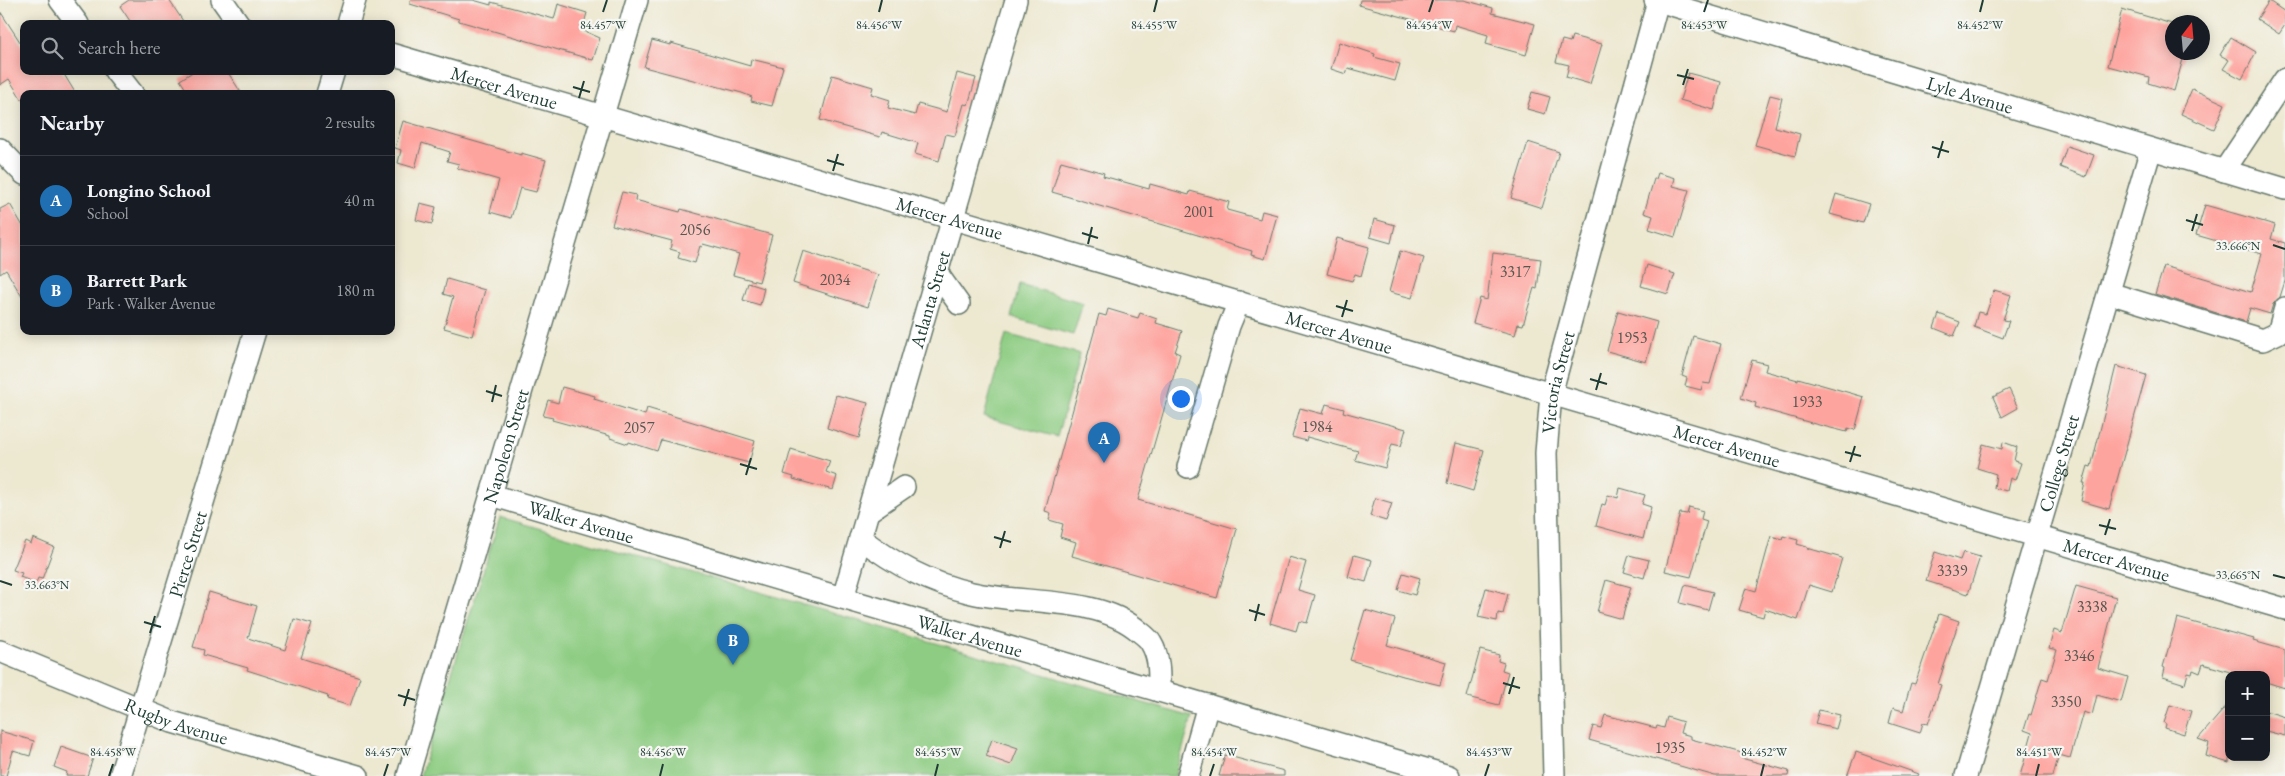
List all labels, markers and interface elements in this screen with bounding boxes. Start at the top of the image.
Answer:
north arrow [2165,15,2210,60]
text: 84.457°W [580,17,627,33]
text: 84.456°W [856,17,903,33]
text: 84.455°W [1131,17,1178,33]
text: 84.454°W [1406,17,1453,33]
text: 84.453°W [1681,17,1728,33]
text: 84.452°W [1957,17,2004,33]
search box [20,20,395,75]
icon: search [38,34,66,62]
text: Search here [78,35,160,60]
street label: Mercer Avenue [448,60,561,115]
street label: Lyle Avenue [1924,70,2016,119]
text: Nearby [40,109,104,136]
text: 2 results [325,112,375,133]
text: Longino School [87,178,211,203]
text: A [50,190,62,211]
text: 40 m [344,190,375,211]
street label: Mercer Avenue [893,190,1006,245]
house number: 2001 [1184,201,1214,222]
text: School [87,203,129,224]
house number: 2056 [680,219,711,240]
text: 33.666°N [2216,238,2261,254]
street label: Atlanta Street [903,247,955,352]
house number: 3317 [1500,261,1531,282]
text: Barrett Park [87,268,187,293]
house number: 2034 [820,269,851,290]
text: B [51,280,61,301]
text: 180 m [336,280,375,301]
text: Park · Walker Avenue [87,293,215,314]
street label: Mercer Avenue [1283,304,1395,359]
house number: 1953 [1617,327,1648,348]
street label: Victoria Street [1535,328,1580,434]
street label: Napoleon Street [477,386,534,506]
your location [1168,386,1194,412]
house number: 1933 [1792,391,1823,412]
street label: College Street [2032,412,2084,515]
house number: 1984 [1302,416,1333,437]
house number: 2057 [624,417,655,438]
street label: Mercer Avenue [1670,418,1783,473]
pin: A [1088,422,1120,463]
street label: Walker Avenue [525,494,637,549]
street label: Pierce Street [162,508,212,600]
street label: Mercer Avenue [2060,532,2173,587]
house number: 3339 [1937,560,1968,581]
text: 33.665°N [2216,567,2261,583]
text: 33.663°N [25,577,70,593]
house number: 3338 [2077,596,2108,617]
street label: Walker Avenue [914,608,1026,663]
pin: B [717,624,749,665]
house number: 3346 [2064,645,2095,666]
map controls [2225,671,2270,761]
button: + [2225,671,2270,716]
street label: Rugby Avenue [121,691,231,750]
house number: 3350 [2051,691,2082,712]
button: − [2225,716,2270,761]
house number: 1935 [1655,737,1685,758]
text: 84.458°W [90,744,137,760]
text: 84.457°W [365,744,412,760]
text: 84.456°W [640,744,687,760]
text: 84.455°W [915,744,962,760]
text: 84.454°W [1191,744,1238,760]
text: 84.453°W [1466,744,1513,760]
text: 84.452°W [1741,744,1788,760]
text: 84.451°W [2016,744,2063,760]

